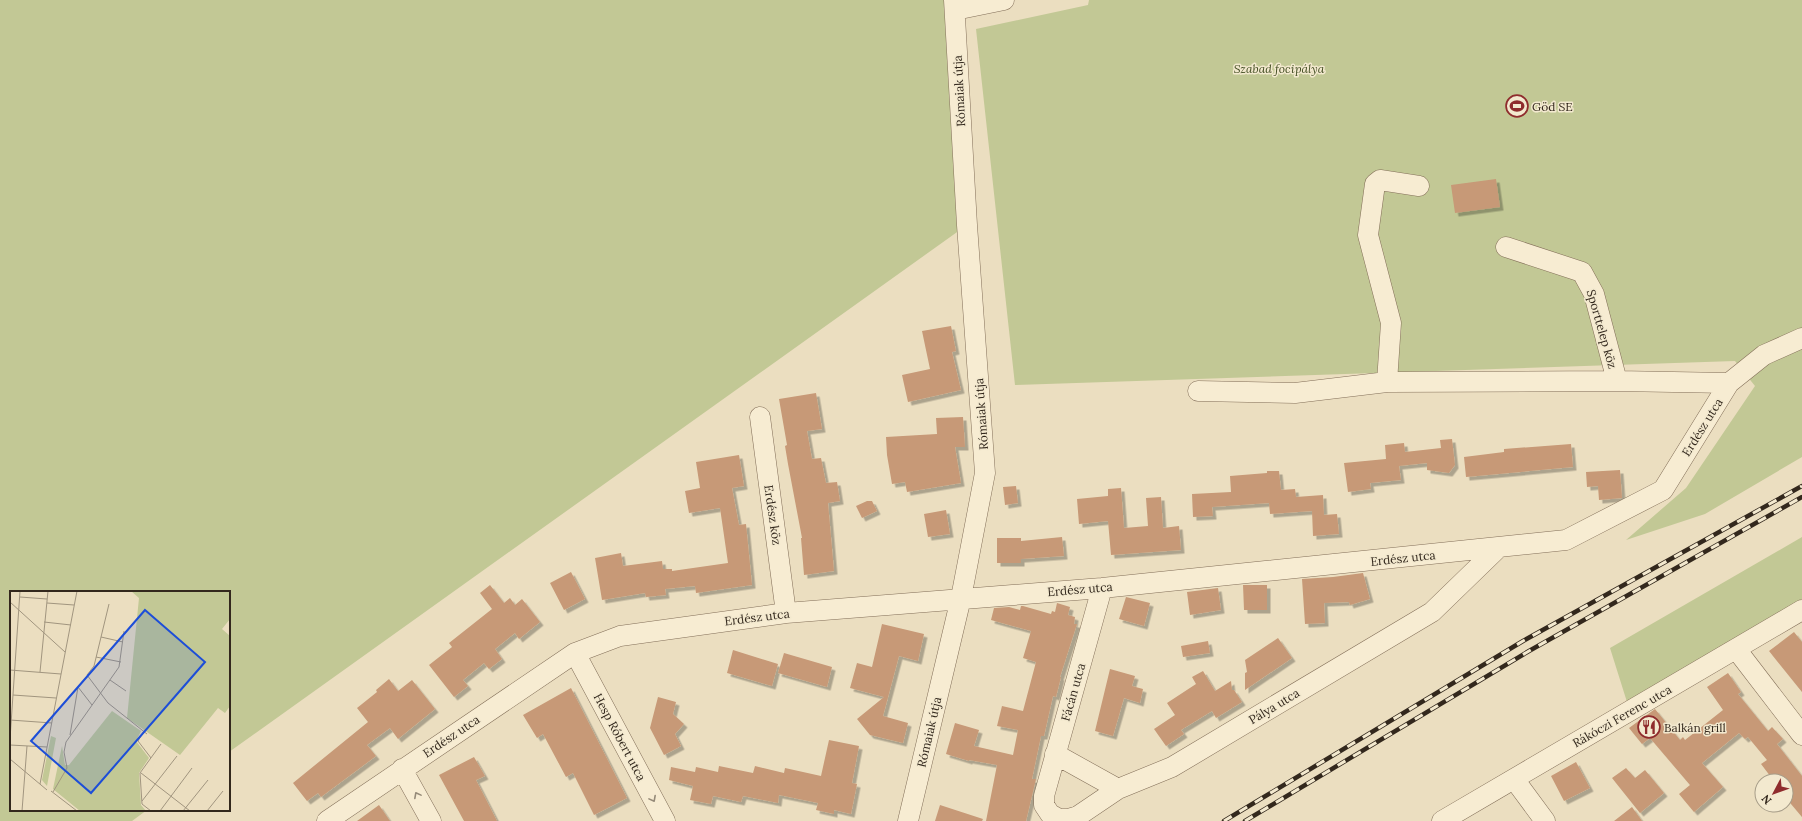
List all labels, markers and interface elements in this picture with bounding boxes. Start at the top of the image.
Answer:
street label: Rómaiak útja [950,55,968,127]
park label: Szabad focipálya [1234,61,1325,76]
sports icon: Göd SE [1504,93,1530,119]
place label: Göd SE [1532,99,1573,114]
street label: Sporttelep köz [1584,288,1620,370]
street label: Rómaiak útja [971,378,991,450]
street label: Erdész utca [1678,395,1726,459]
street label: Erdész köz [761,484,785,546]
street label: Erdész utca [1370,547,1436,569]
street label: Erdész utca [1047,579,1113,599]
inset map [10,591,230,811]
street label: Erdész utca [724,606,790,628]
street label: Fácán utca [1058,661,1088,723]
street label: Rákóczi Ferenc utca [1570,682,1674,750]
street label: Pálya utca [1246,685,1302,727]
street label: Hesp Róbert utca [591,691,649,783]
street label: Rómaiak útja [914,695,944,769]
street label: Erdész utca [420,711,482,761]
restaurant icon: Balkán grill [1636,714,1662,740]
place label: Balkán grill [1664,720,1726,735]
north arrow [1754,773,1794,813]
text: N [1758,791,1775,807]
one-way arrow [414,792,421,799]
one-way arrow [649,794,656,802]

